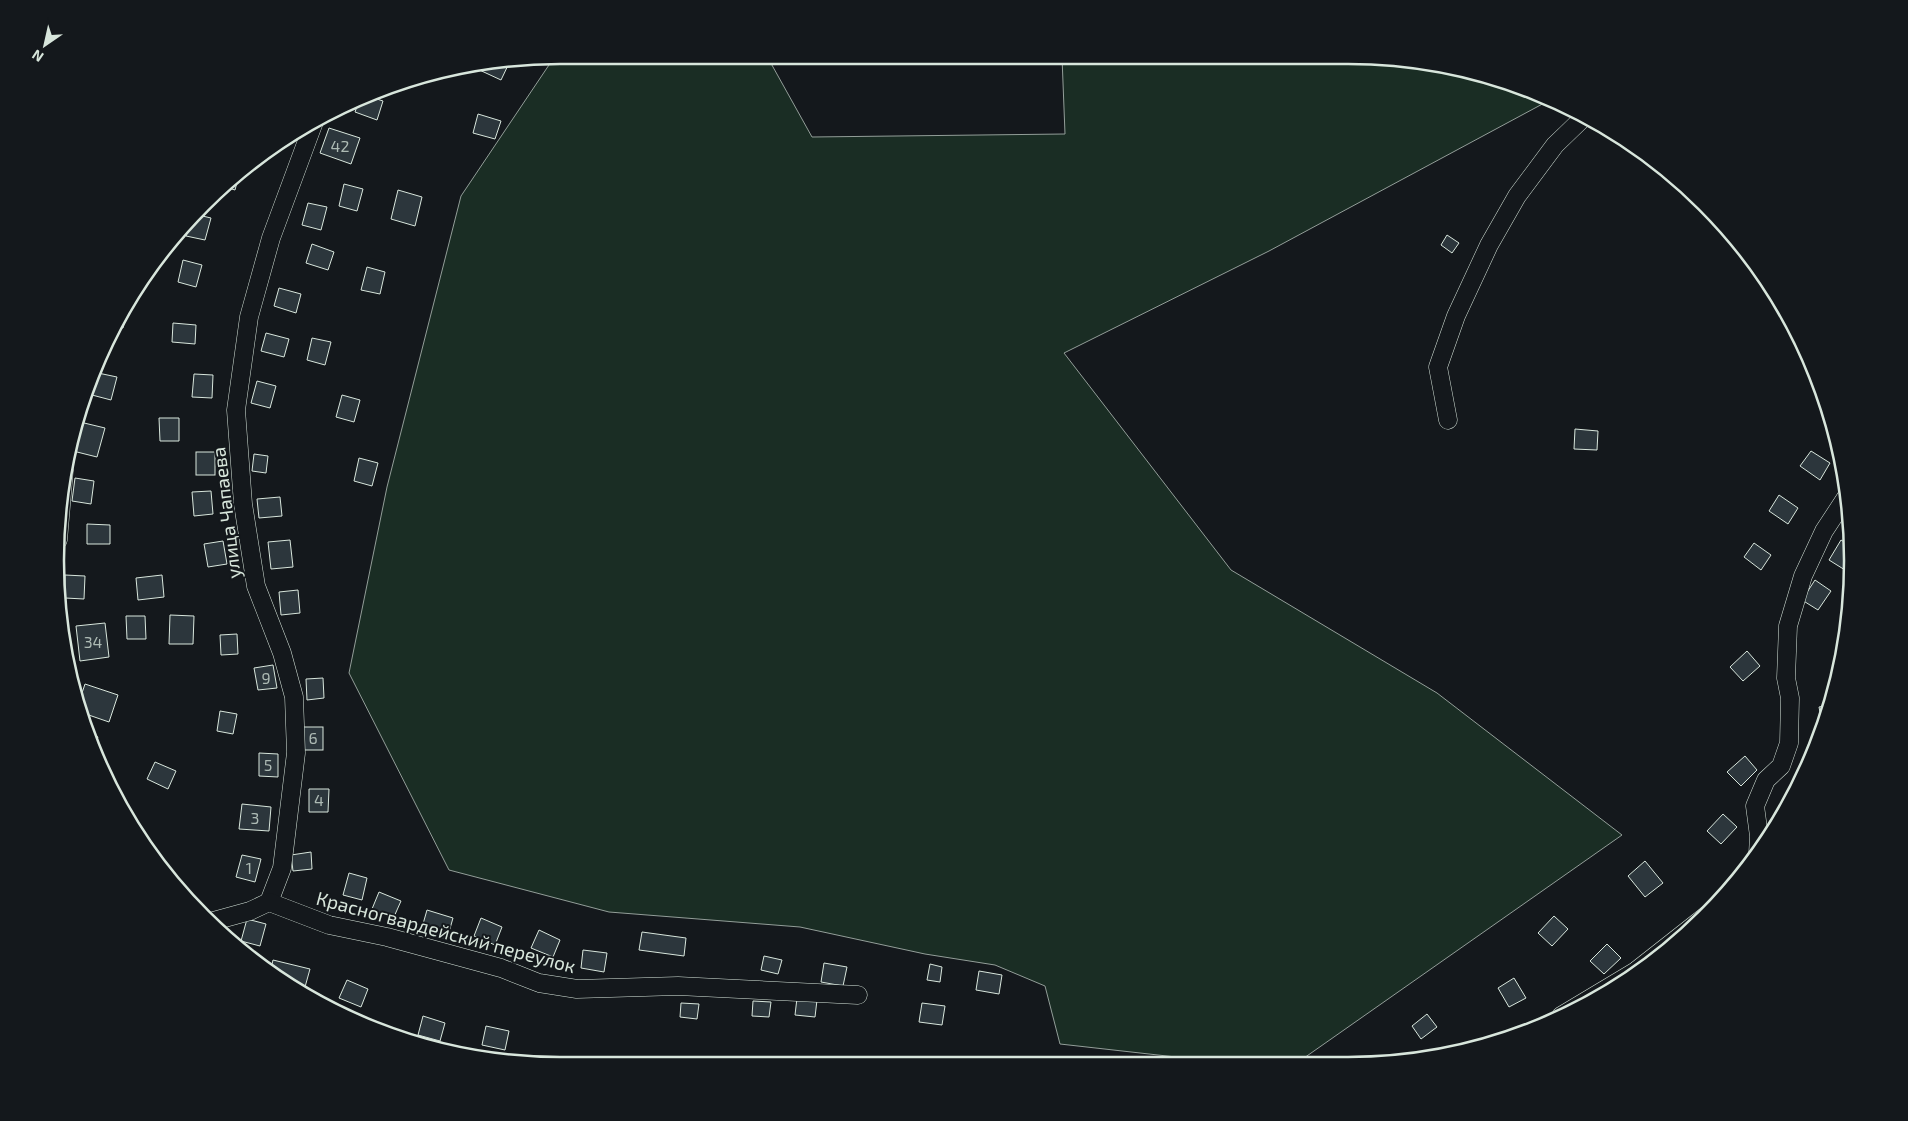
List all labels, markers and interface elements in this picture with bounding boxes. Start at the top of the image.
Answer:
north arrow [20,20,70,70]
text: N [29,46,46,66]
house number: 42 [331,136,349,155]
street label: улица Чапаева [206,446,246,580]
house number: 34 [84,632,103,651]
house number: 9 [261,668,271,687]
house number: 6 [308,728,318,747]
house number: 5 [264,755,272,774]
house number: 4 [314,790,324,809]
house number: 3 [251,808,259,827]
house number: 1 [246,858,252,877]
street label: Красногвардейский переулок [314,886,578,978]

